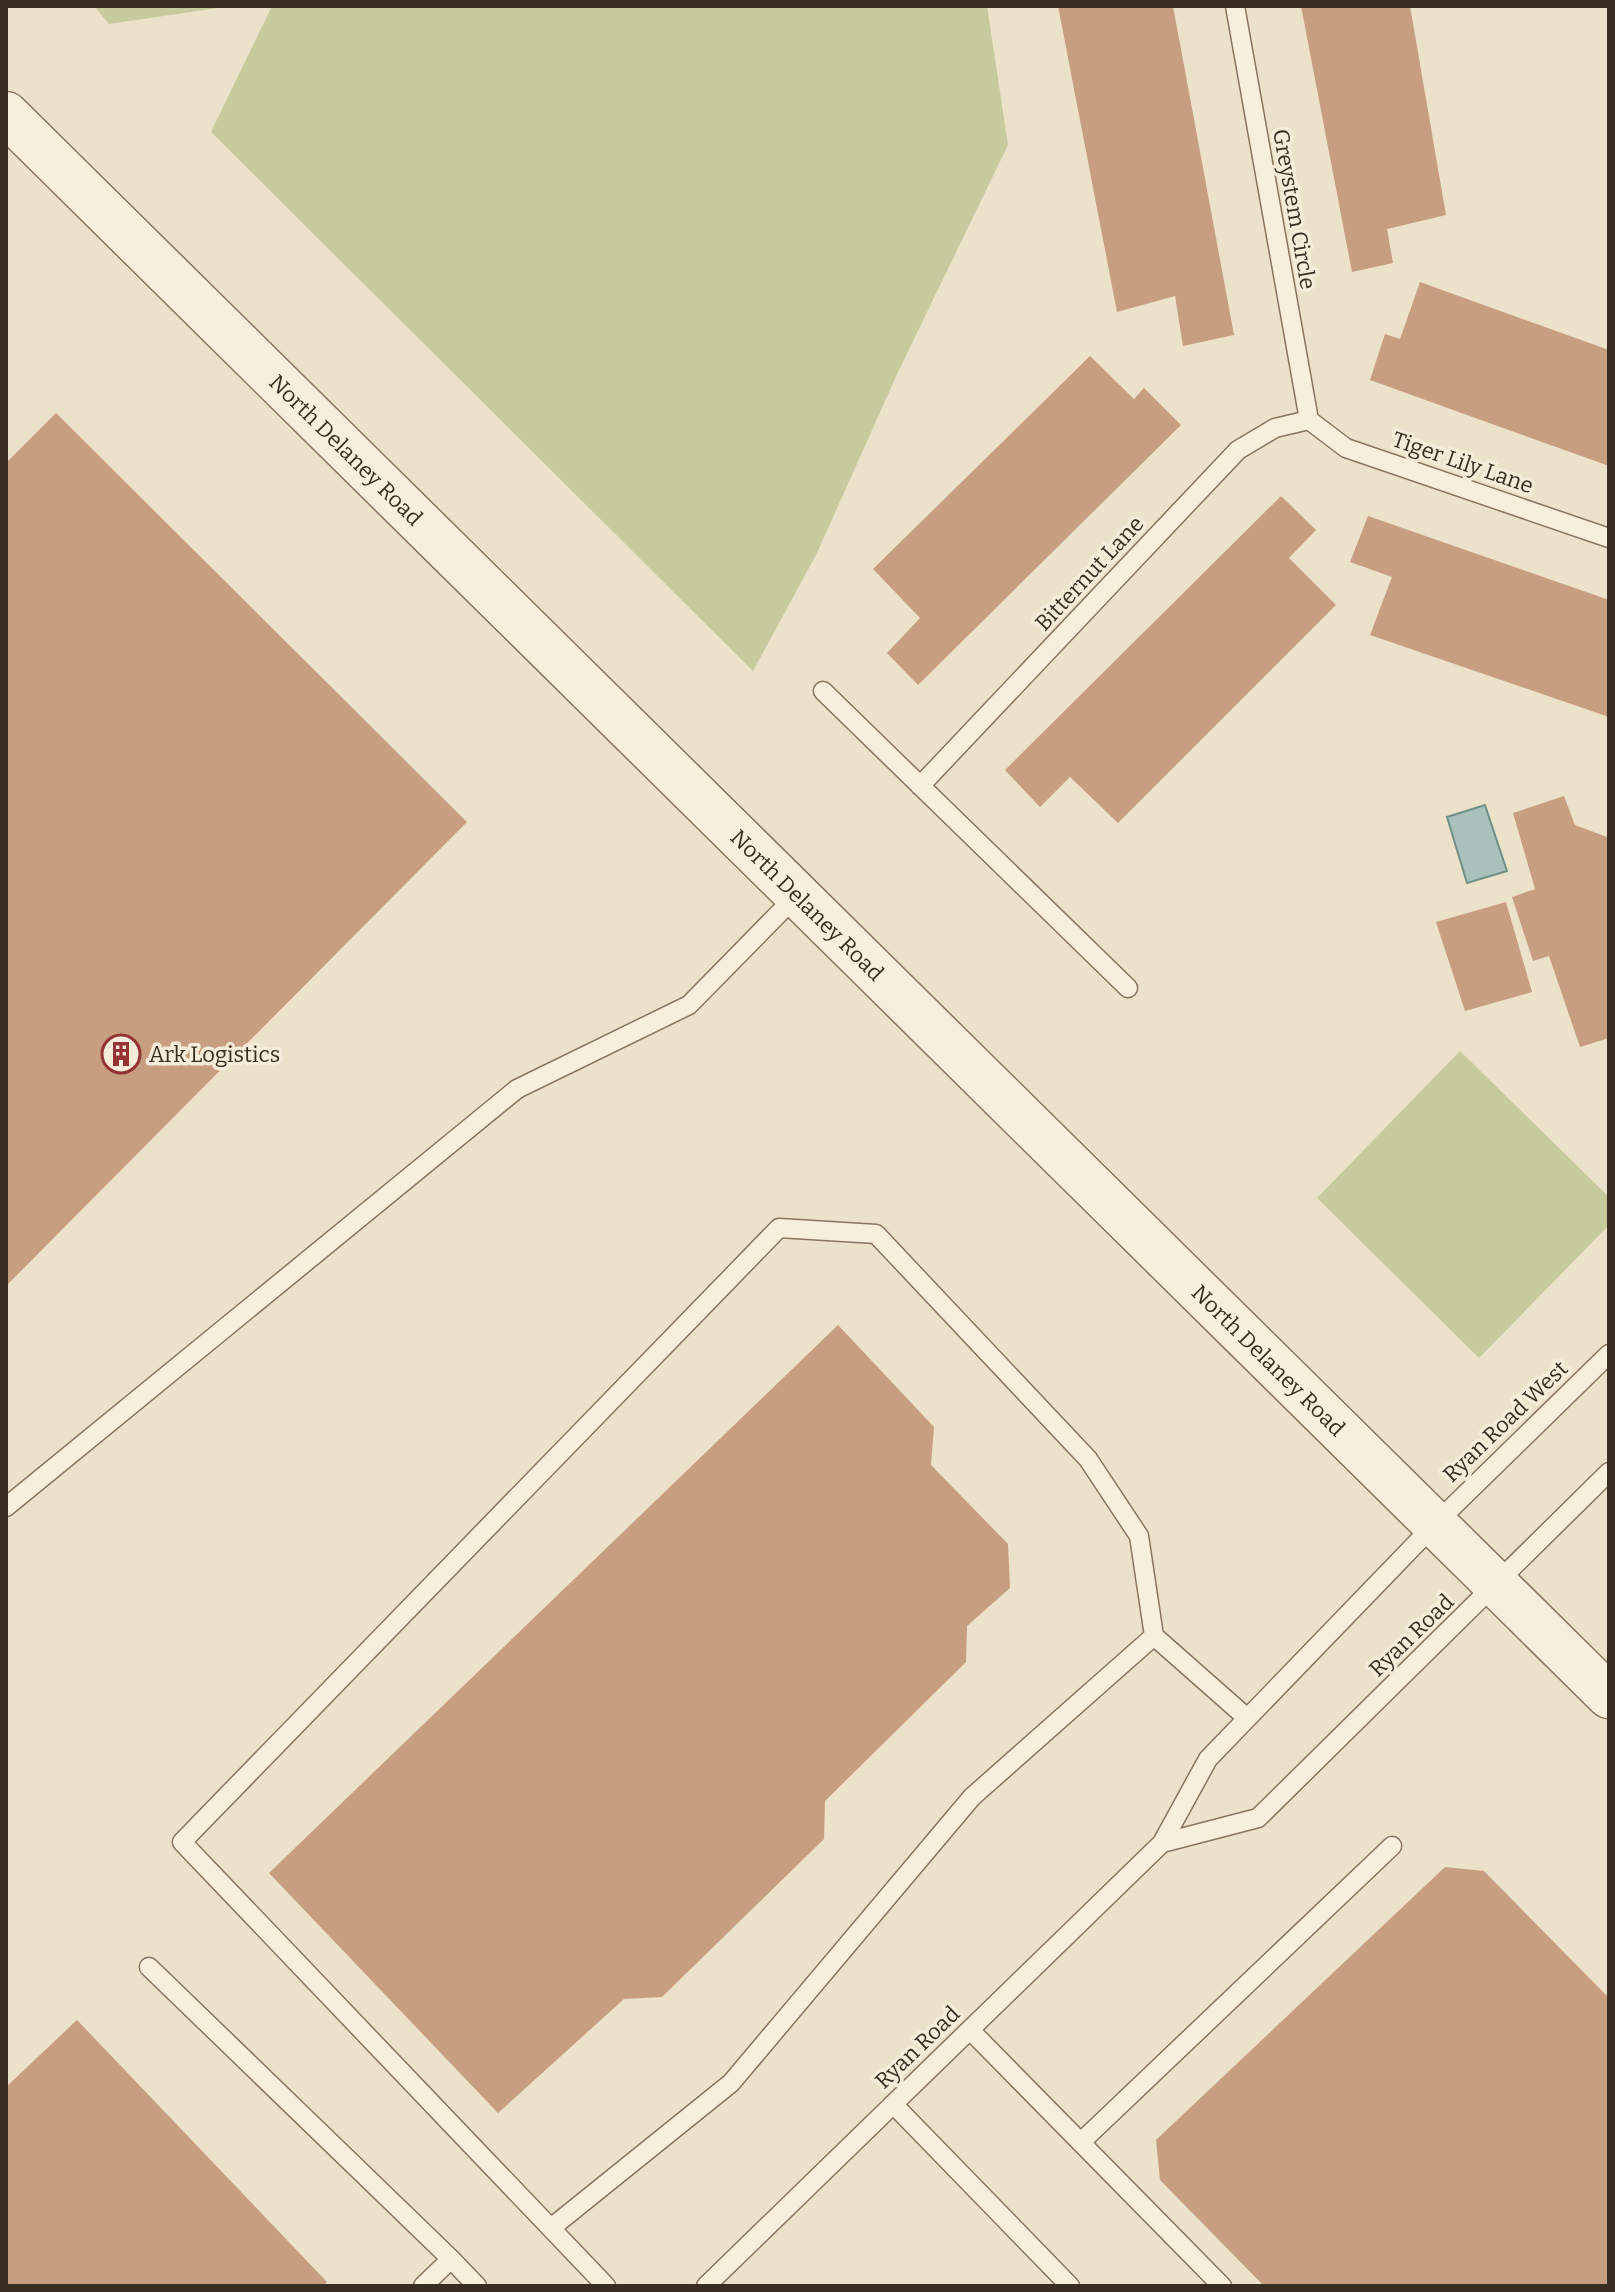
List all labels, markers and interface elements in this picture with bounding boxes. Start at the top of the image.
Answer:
street label: Greystem Circle [1267,127,1322,291]
street label: North Delaney Road [264,369,428,532]
street label: Tiger Lily Lane [1389,426,1537,499]
street label: Bitternut Lane [1029,510,1149,636]
street label: North Delaney Road [725,824,889,987]
building icon: Ark Logistics [100,1033,142,1075]
place label: Ark Logistics [149,1041,280,1068]
street label: North Delaney Road [1186,1279,1351,1442]
street label: Ryan Road West [1437,1355,1573,1488]
street label: Ryan Road [1363,1588,1459,1682]
street label: Ryan Road [869,2000,965,2094]

